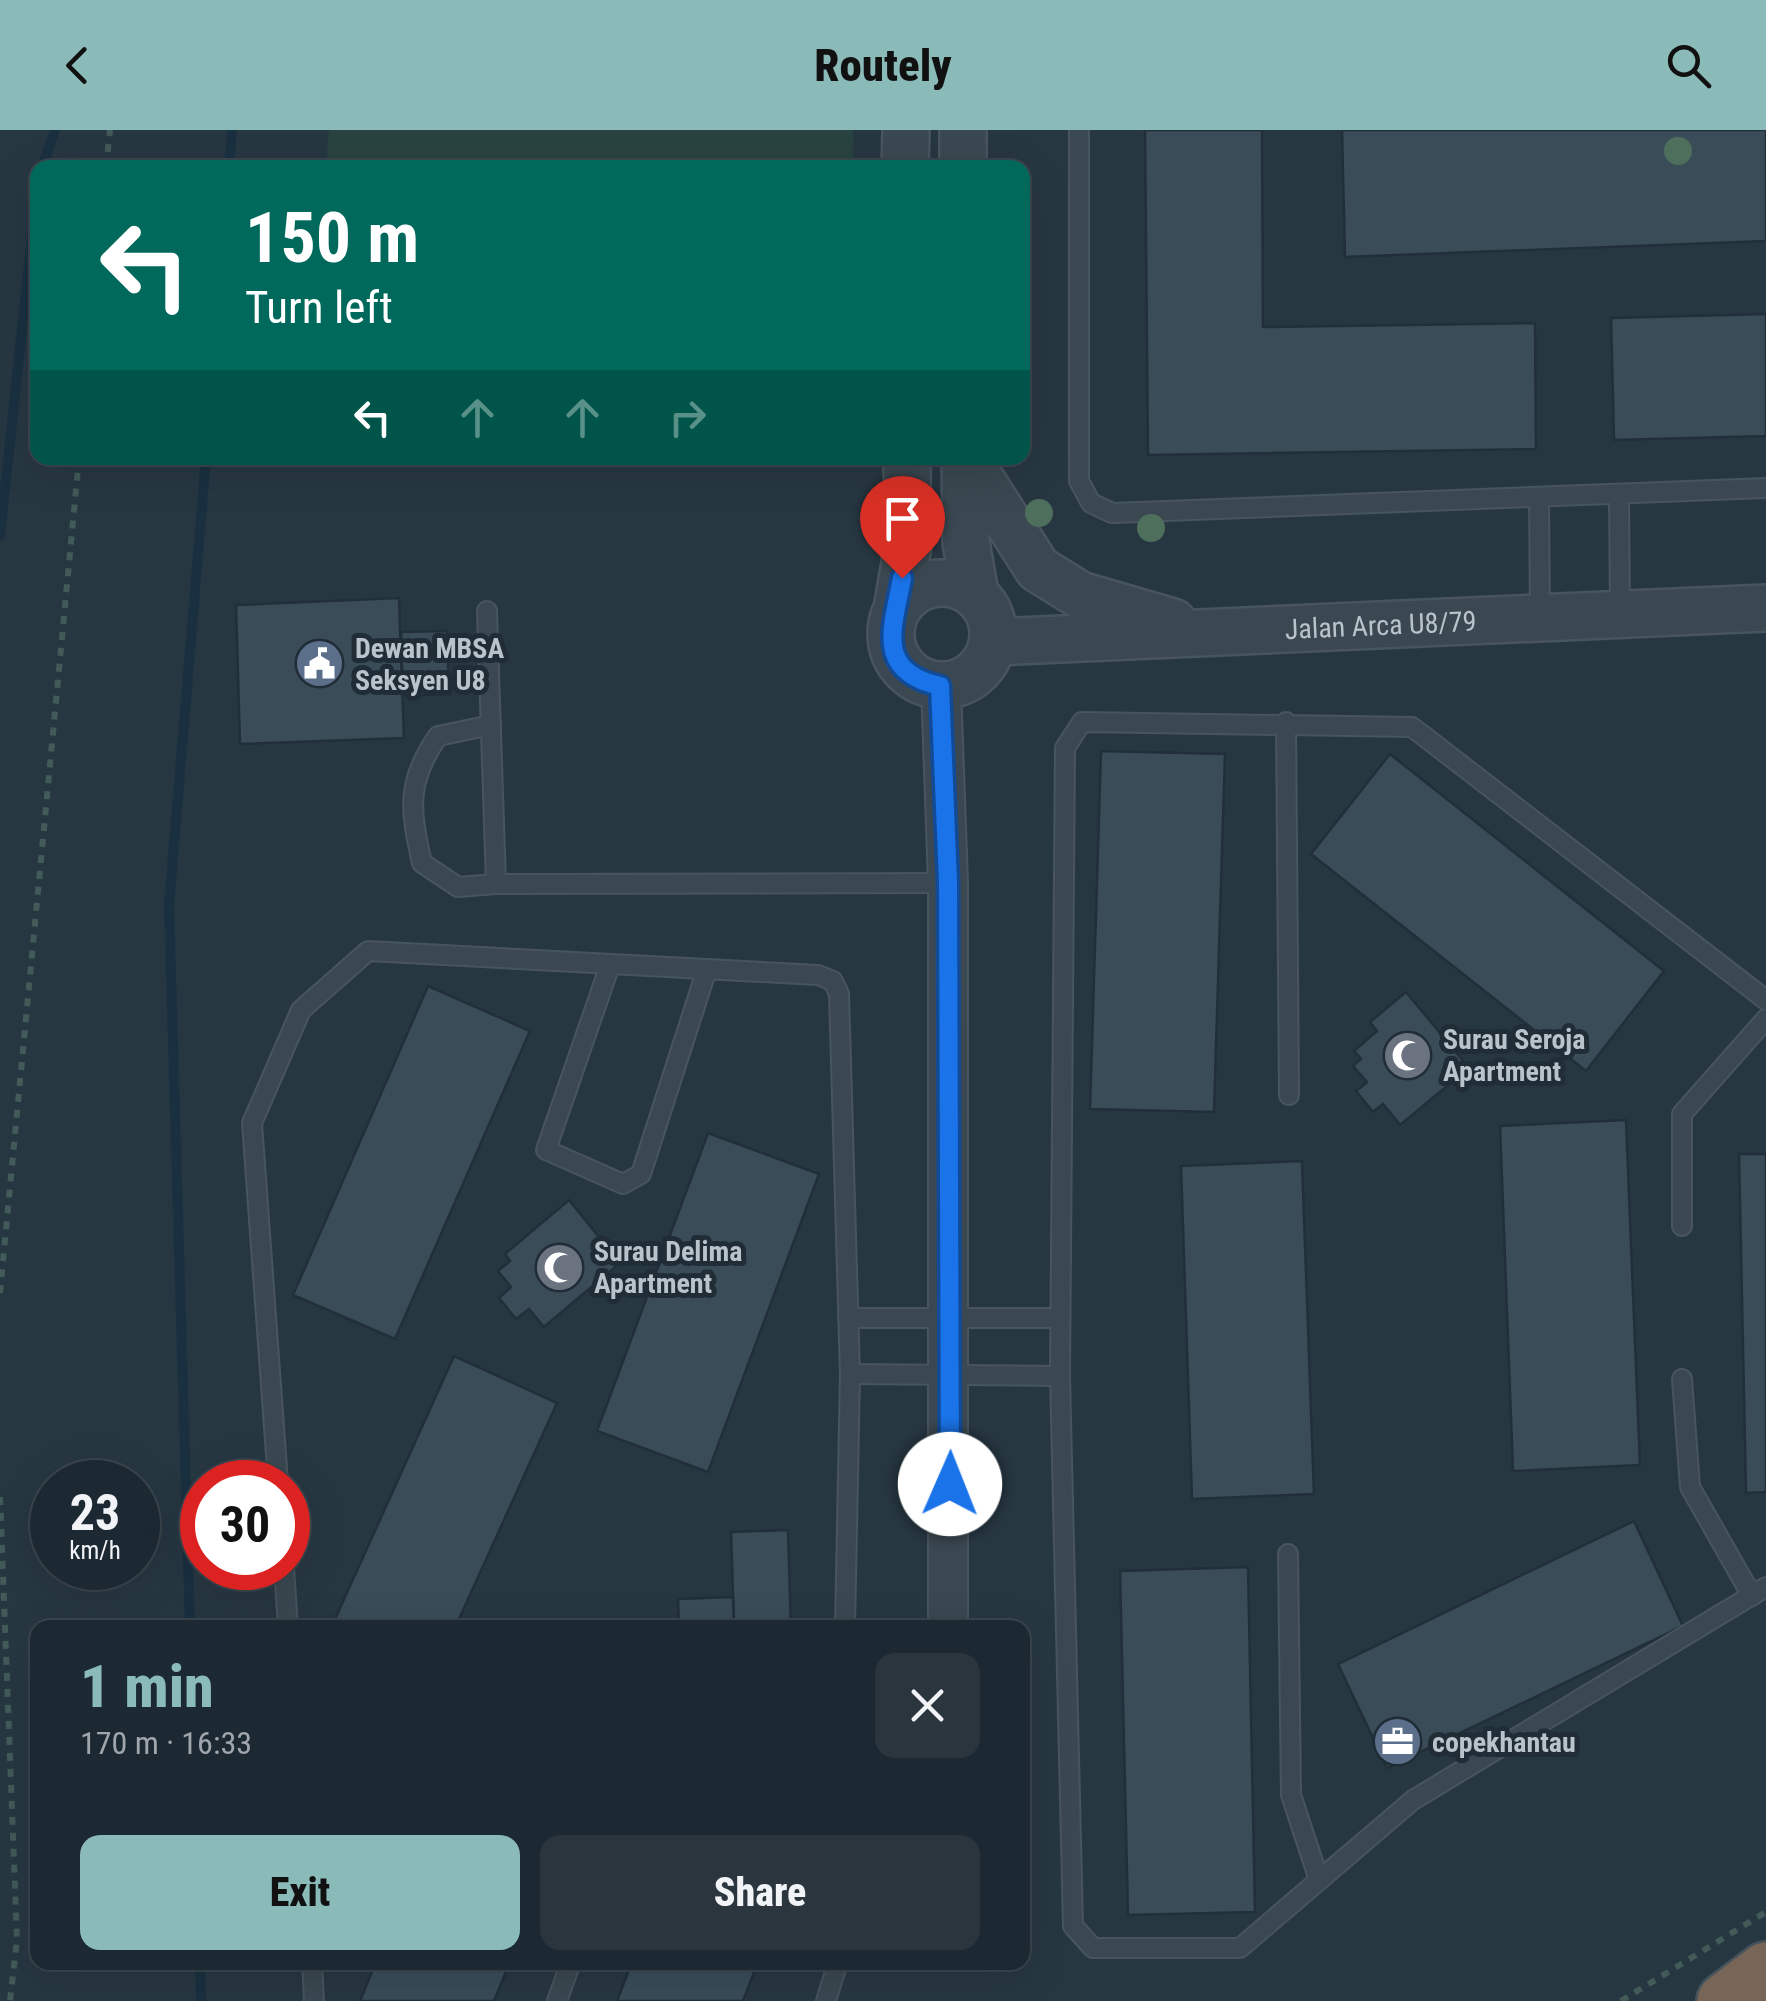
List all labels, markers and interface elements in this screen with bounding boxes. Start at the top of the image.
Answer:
icon: back [50,38,105,93]
icon: search [1661,38,1716,93]
text: Routely [814,39,952,92]
text: 150 m [245,197,419,279]
icon: left [80,200,210,330]
text: Turn left [245,281,393,334]
icon: left [345,390,400,445]
icon: ahead [450,390,505,445]
icon: ahead [555,390,610,445]
icon: right [660,390,715,445]
pin [860,476,945,579]
icon: arrive [875,491,930,546]
street label: Jalan Arca U8/79 [1284,605,1477,646]
place label: Dewan MBSA Seksyen U8 [355,632,504,697]
public building icon: Dewan MBSA Seksyen U8 [294,638,346,690]
place label: Surau Seroja Apartment [1443,1023,1585,1088]
mosque icon: Surau Seroja Apartment [1382,1029,1434,1081]
place label: Surau Delima Apartment [594,1235,742,1300]
mosque icon: Surau Delima Apartment [533,1241,585,1293]
position arrow [898,1432,1002,1536]
speed limit sign: 30 [180,1460,310,1590]
text: 23 [70,1484,120,1542]
text: km/h [69,1536,121,1565]
text: 1 min [80,1651,214,1722]
button: close [875,1653,980,1758]
office icon: copekhantau [1371,1716,1423,1768]
text: 170 m · 16:33 [80,1724,252,1762]
place label: copekhantau [1432,1726,1576,1759]
button: Exit [80,1835,520,1950]
button: Share [540,1835,980,1950]

